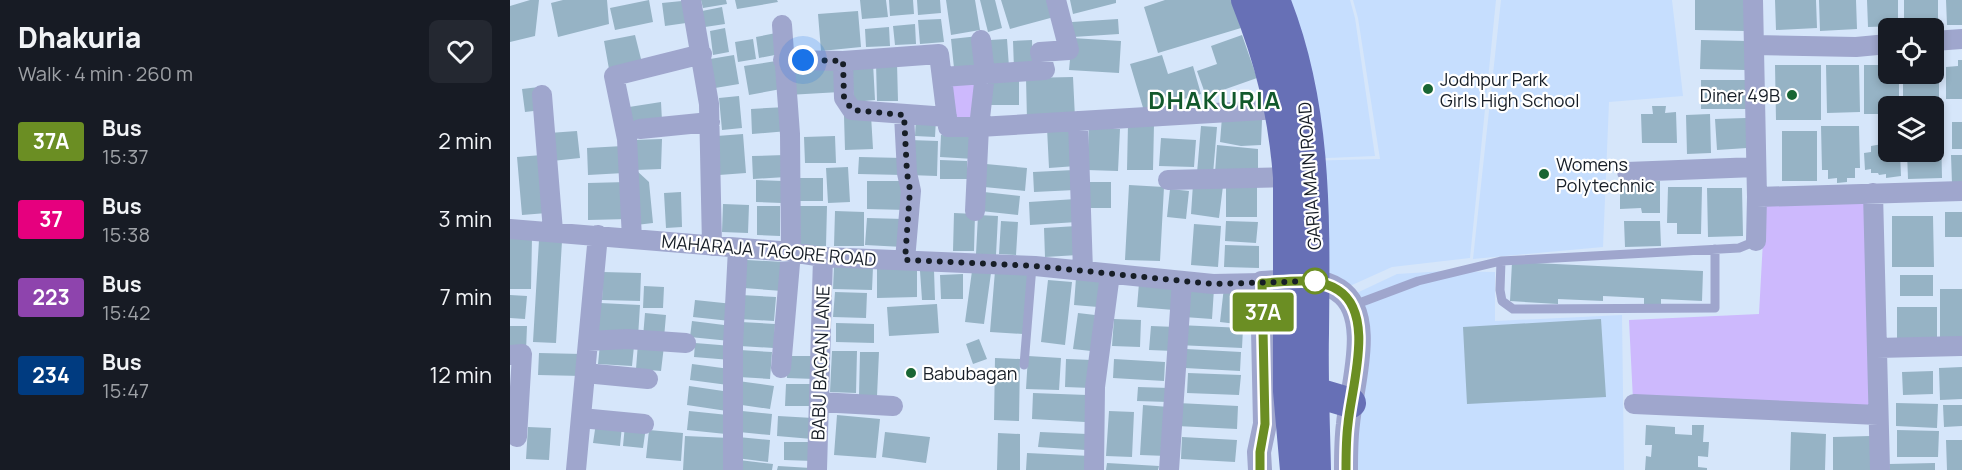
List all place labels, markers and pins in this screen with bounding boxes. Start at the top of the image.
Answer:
place label: Jodhpur Park Girls High School [1440,67,1579,112]
marker: Jodhpur Park Girls High School [1421,82,1435,96]
place label: Diner 49B [1700,83,1780,107]
marker: Diner 49B [1785,88,1799,102]
place label: Womens Polytechnic [1556,152,1655,197]
marker: Womens Polytechnic [1537,167,1551,181]
unlabelled marker [1302,268,1328,294]
place label: Babubagan [923,361,1017,385]
marker: Babubagan [904,366,918,380]

